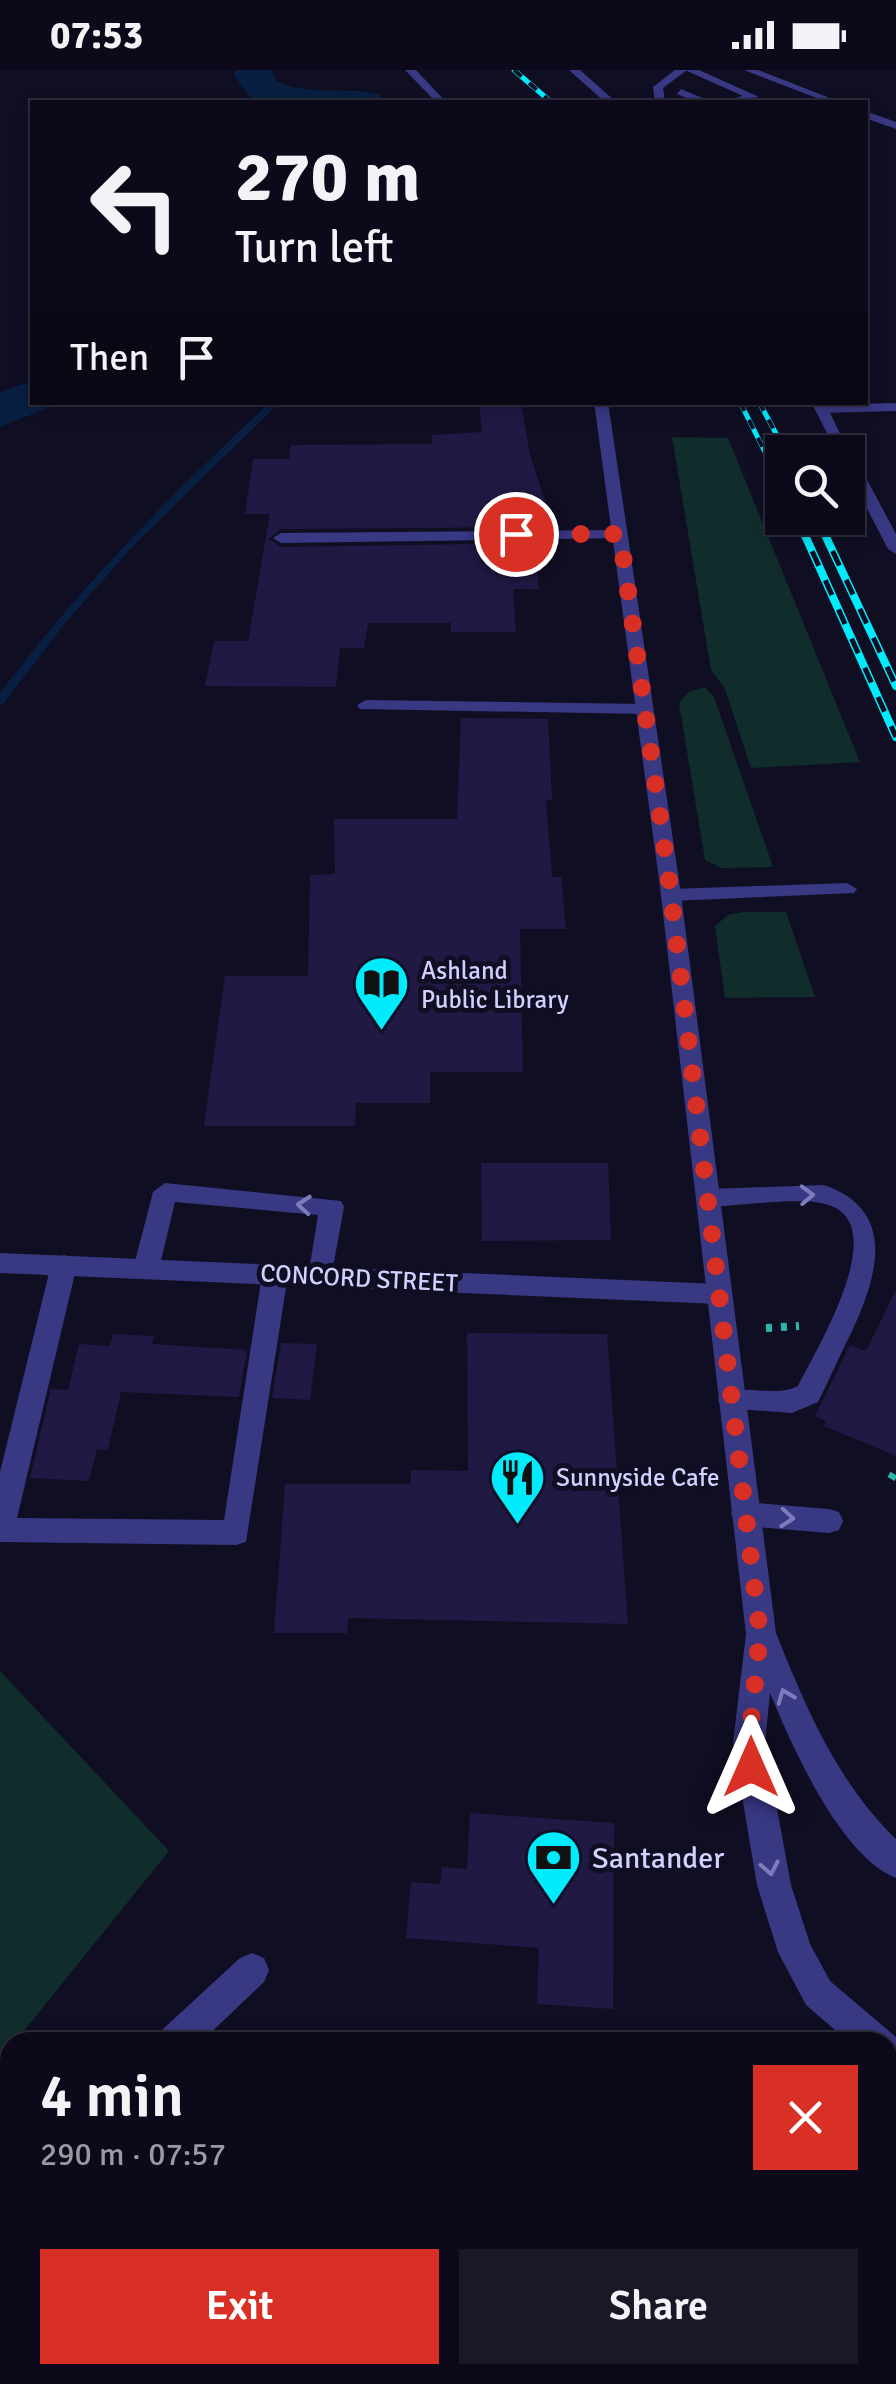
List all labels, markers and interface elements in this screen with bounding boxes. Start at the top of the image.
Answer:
text: 07:53 [50,12,143,59]
text: 270 m [235,134,420,220]
icon: left [70,140,200,270]
text: Turn left [235,220,394,275]
icon: arrive [169,330,224,385]
text: Then [70,334,149,381]
map controls [765,435,865,535]
button: search [765,435,865,535]
pin [474,492,559,577]
icon: arrive [489,507,544,562]
library icon: Ashland Public Library [352,954,412,1033]
place label: Ashland Public Library [421,955,569,1015]
one-way arrow [799,1185,815,1206]
one-way arrow [296,1195,312,1216]
street label: CONCORD STREET [260,1257,459,1299]
restaurant icon: Sunnyside Cafe [487,1447,547,1526]
place label: Sunnyside Cafe [556,1462,719,1493]
one-way arrow [779,1506,795,1528]
one-way arrow [776,1688,797,1705]
position arrow [699,1715,803,1819]
bank icon: Santander [523,1828,583,1907]
place label: Santander [592,1840,724,1877]
one-way arrow [759,1859,780,1876]
text: 4 min [40,2060,184,2134]
button: close [753,2065,858,2170]
text: 290 m · 07:57 [40,2135,226,2174]
button: Exit [40,2249,439,2364]
button: Share [459,2249,858,2364]

